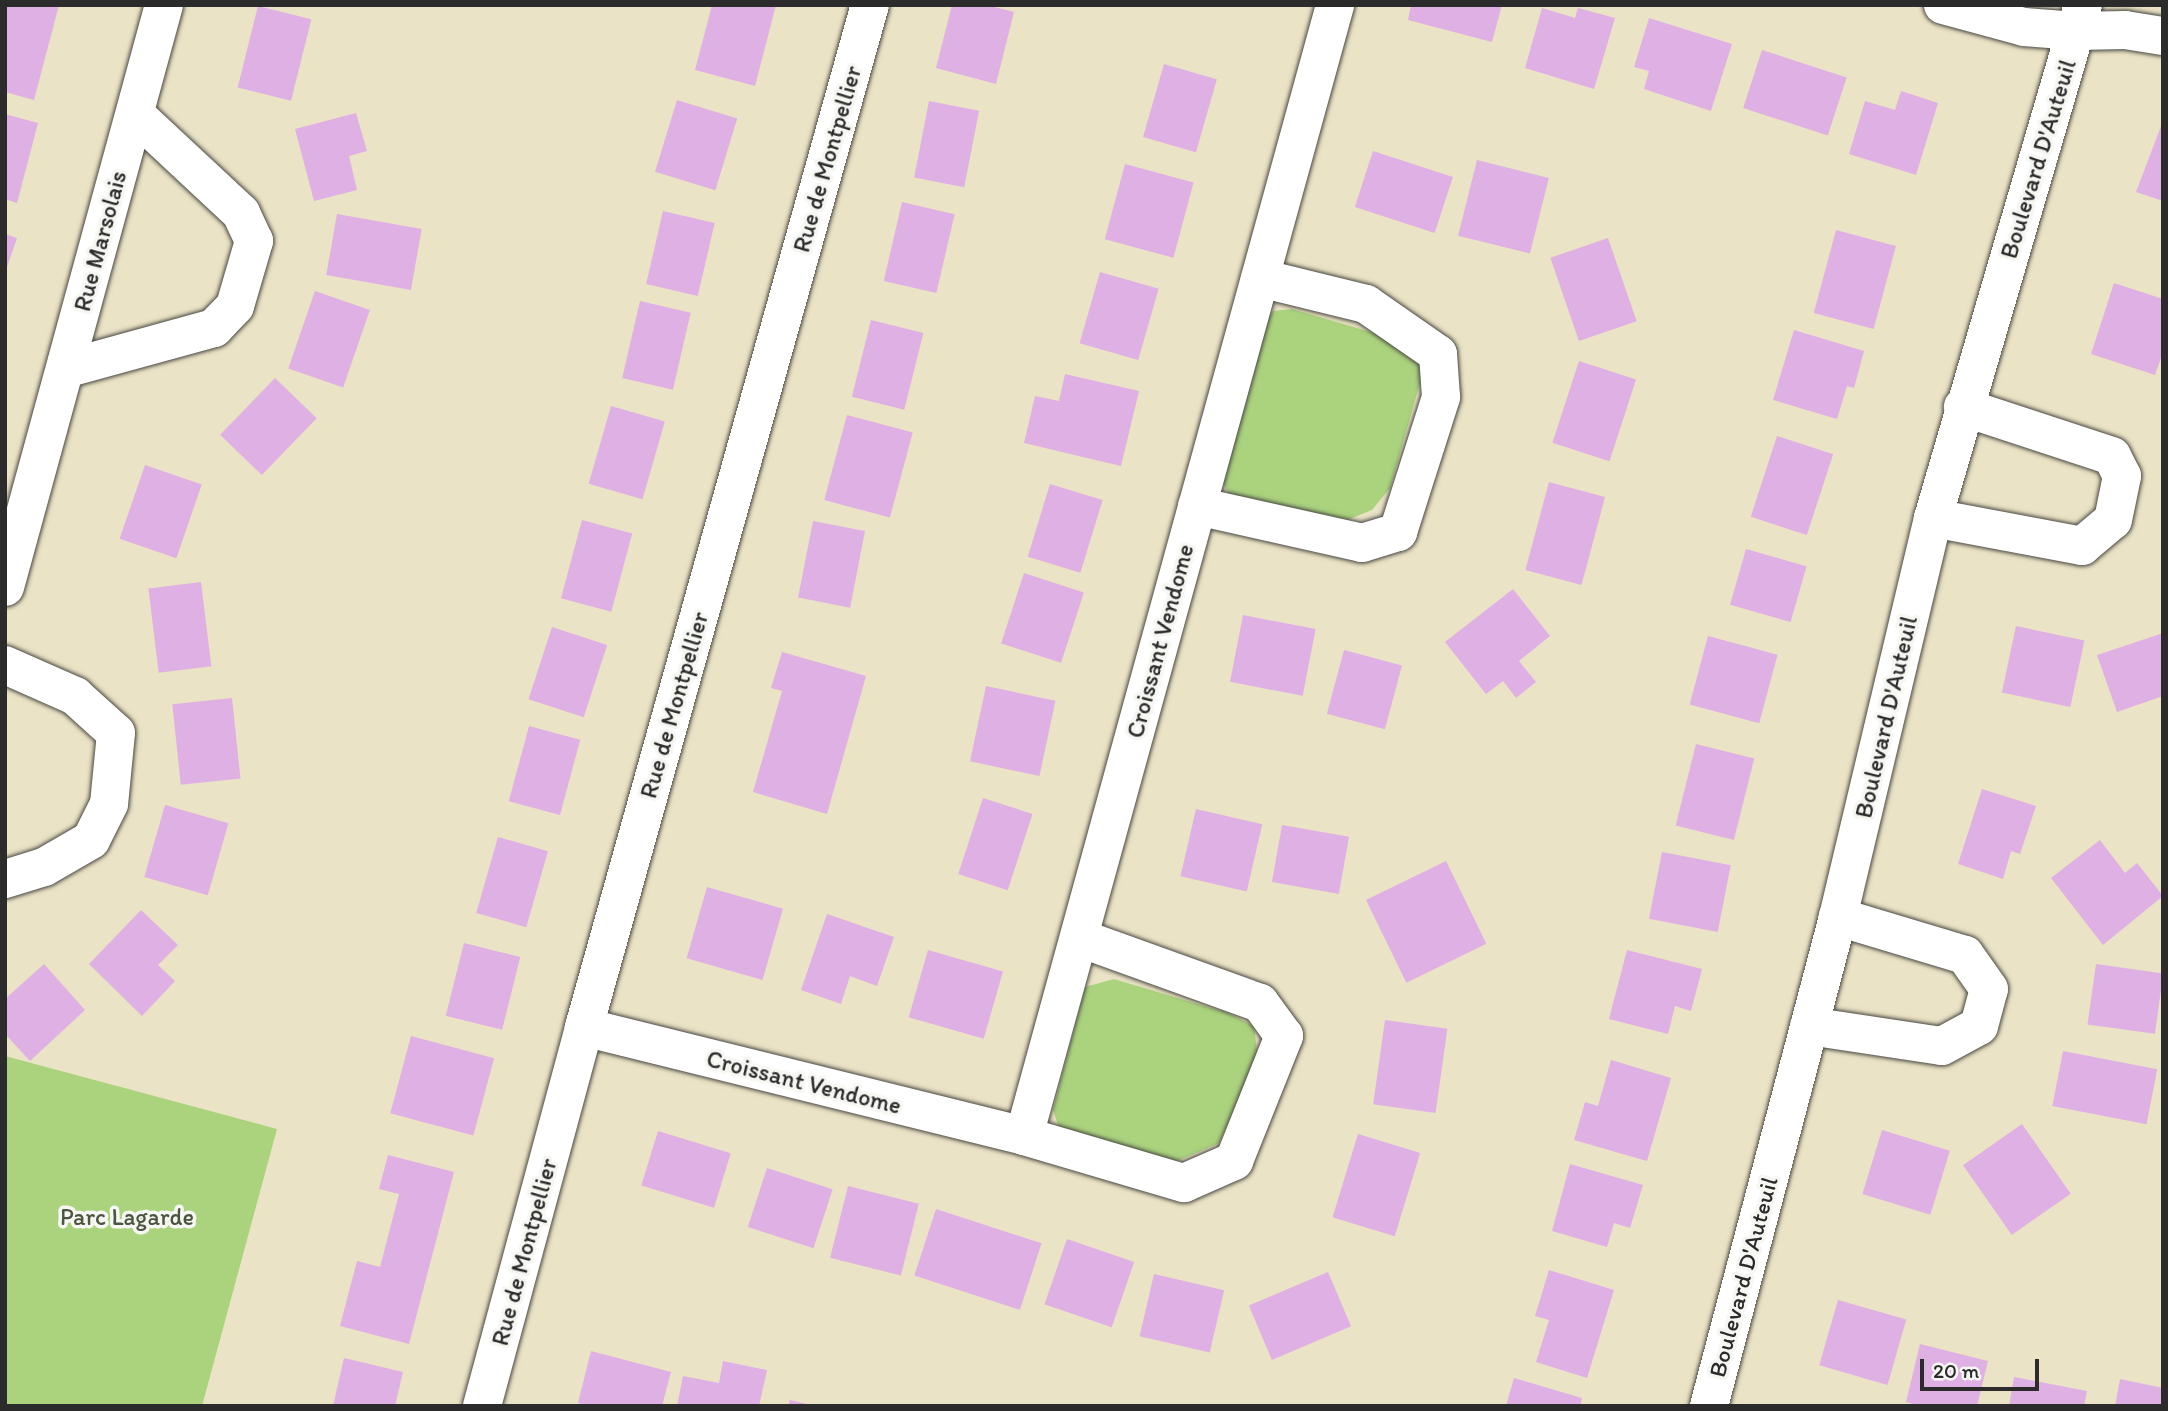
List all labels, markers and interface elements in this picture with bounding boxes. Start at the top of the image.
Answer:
street label: Boulevard D'Auteuil [1994,56,2082,262]
street label: Rue de Montpellier [787,62,867,256]
street label: Rue Marsolais [67,168,133,314]
street label: Croissant Vendome [1120,541,1200,741]
street label: Rue de Montpellier [634,608,714,802]
street label: Boulevard D'Auteuil [1849,613,1923,821]
street label: Croissant Vendome [703,1044,905,1120]
street label: Rue de Montpellier [485,1155,563,1349]
street label: Boulevard D'Auteuil [1702,1174,1784,1380]
park label: Parc Lagarde [60,1203,194,1231]
scale bar [1923,1344,2042,1388]
text: 20 m [1933,1358,1979,1383]

